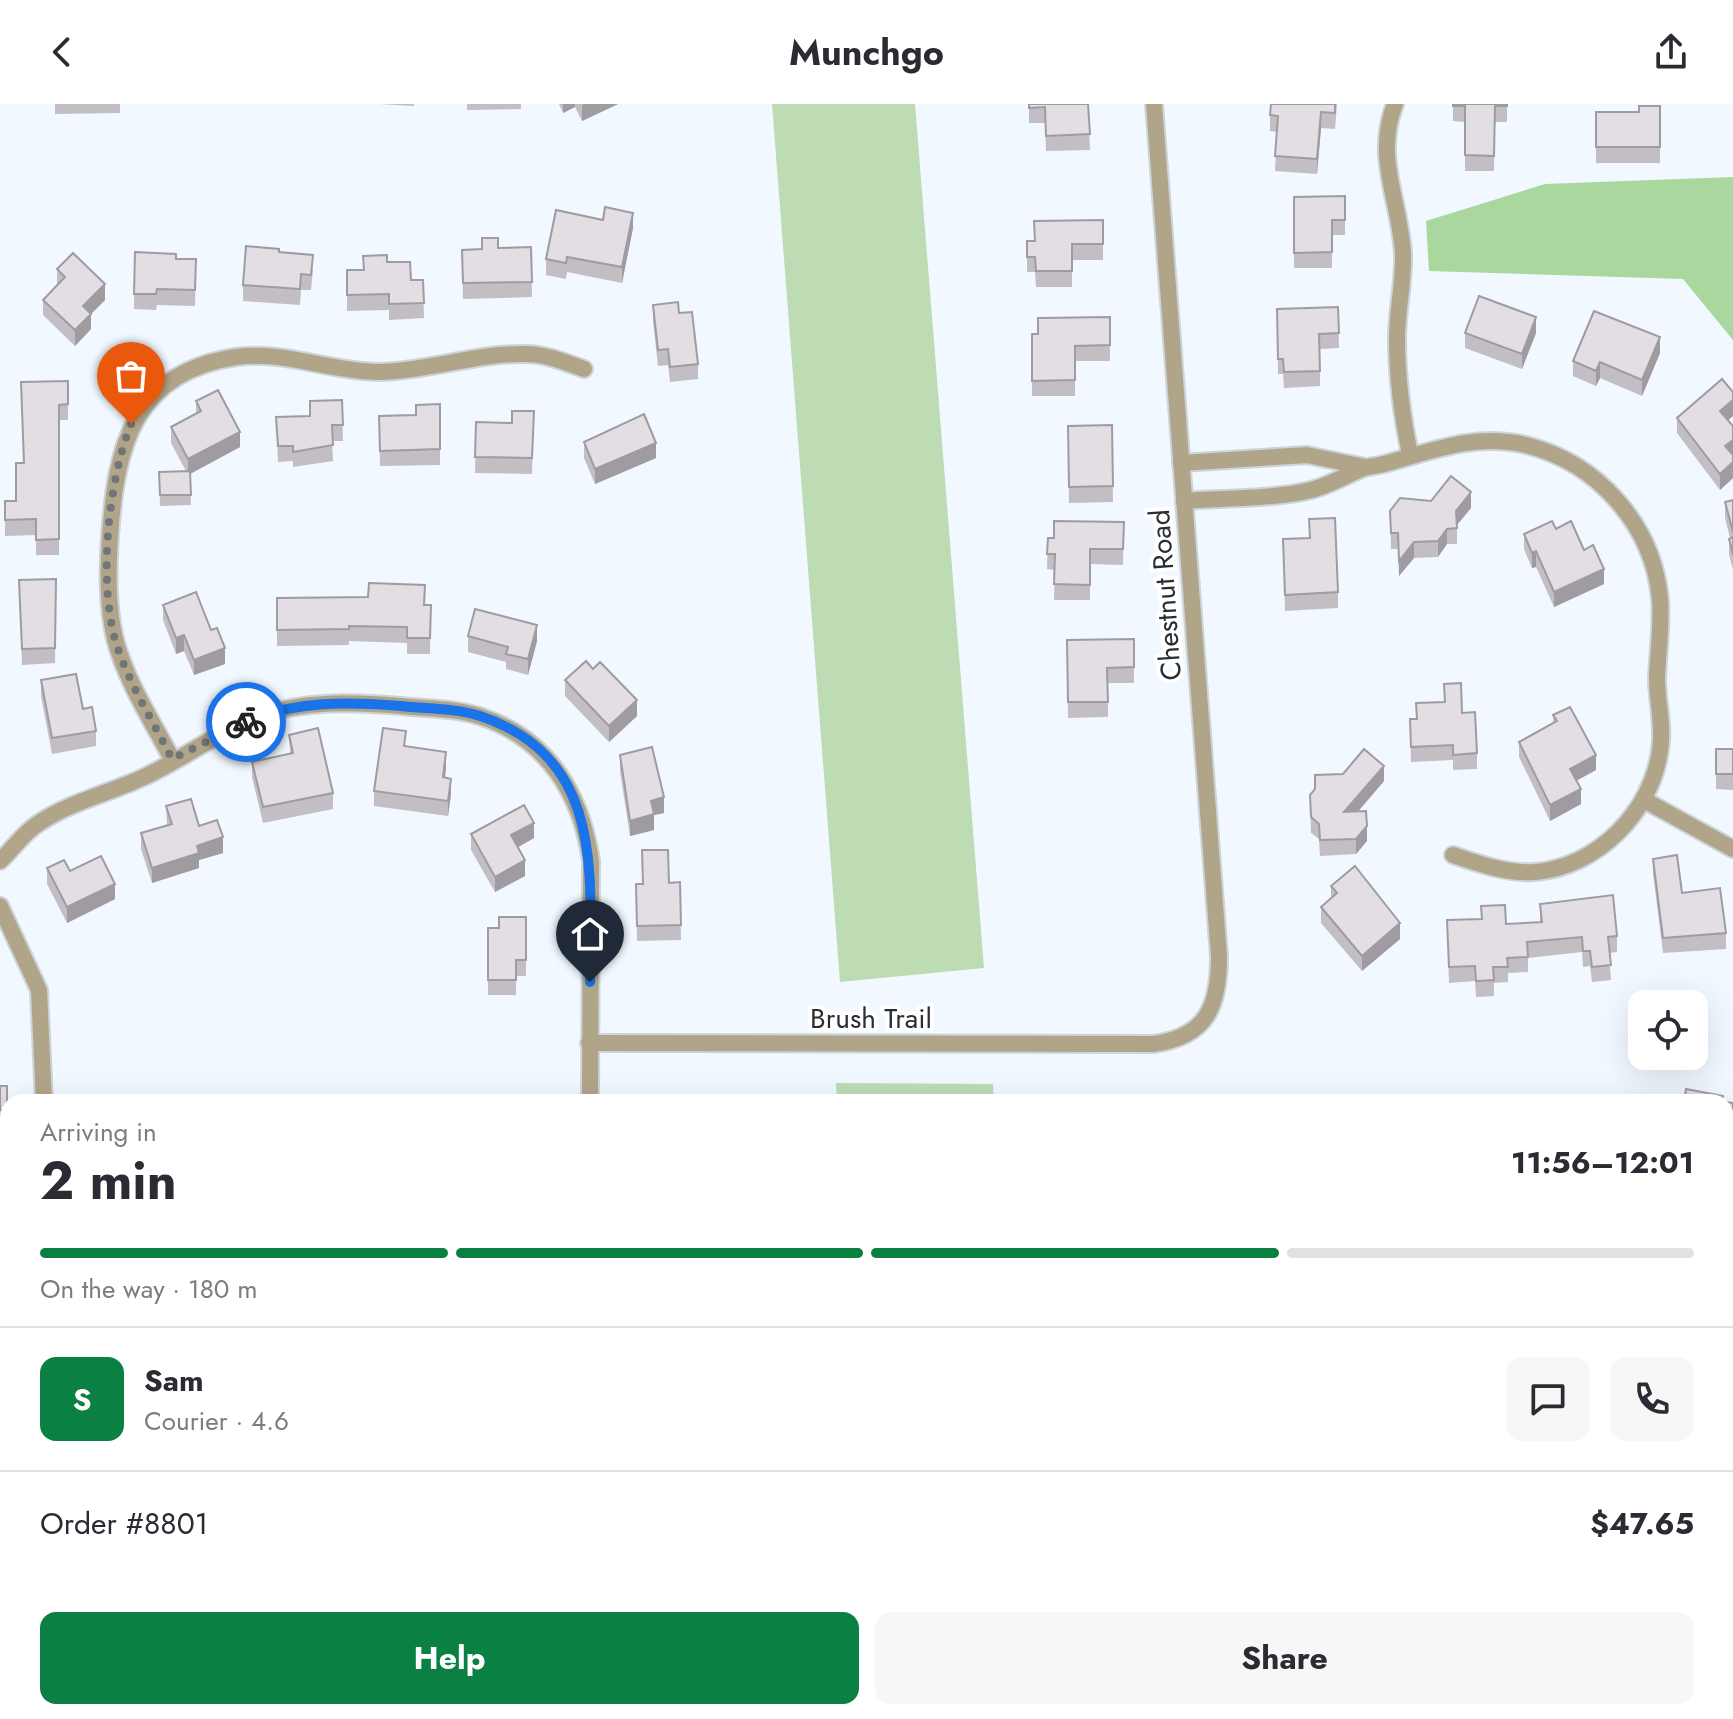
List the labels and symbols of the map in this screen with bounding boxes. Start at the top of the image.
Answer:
pin [97,342,165,424]
street label: Chestnut Road [1139,508,1192,682]
courier [206,682,286,762]
pin [556,900,624,982]
street label: Brush Trail [810,998,932,1039]

